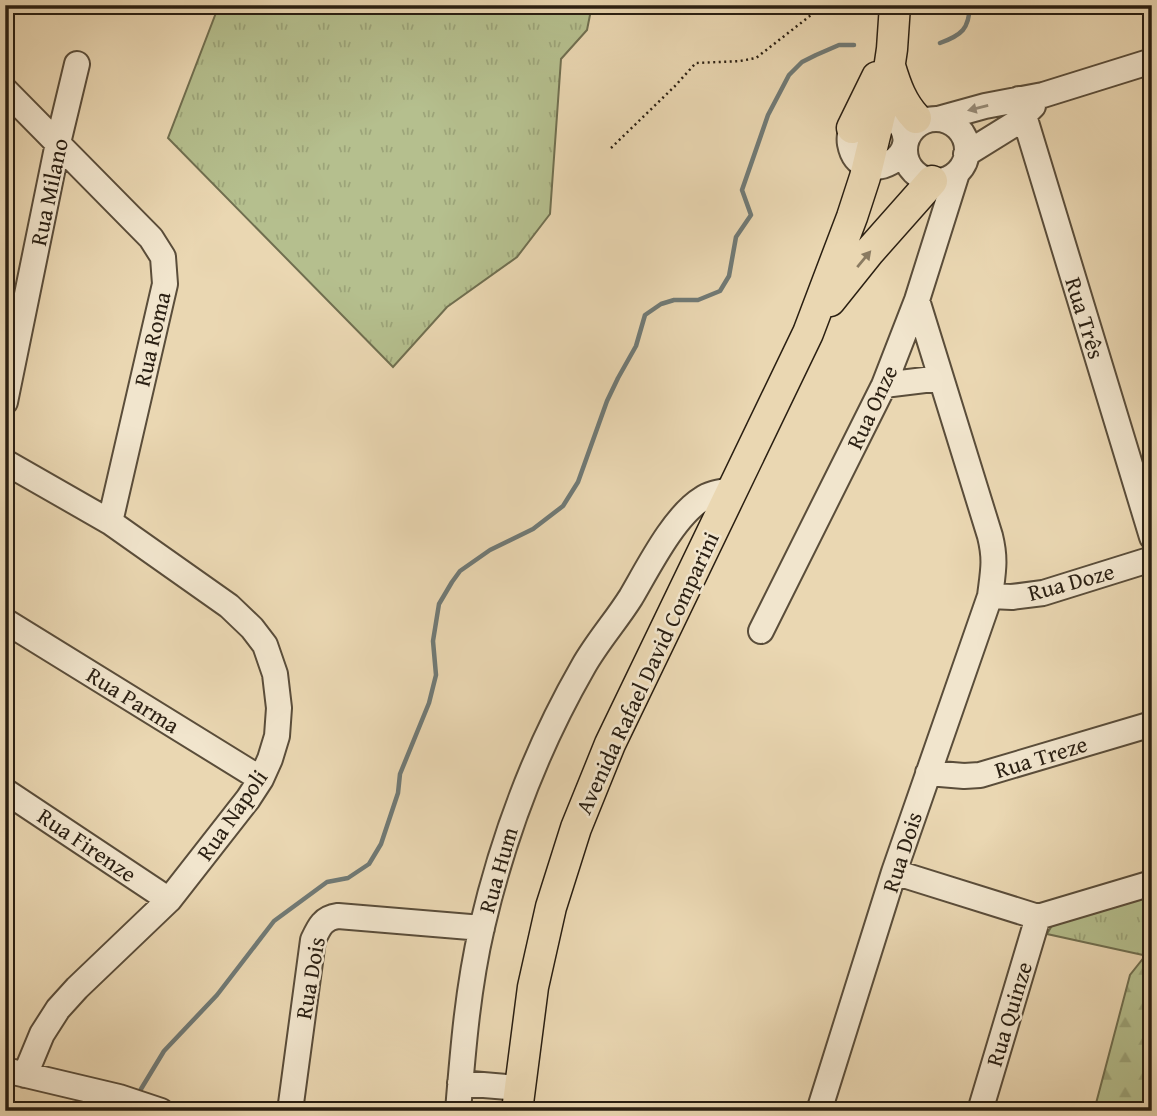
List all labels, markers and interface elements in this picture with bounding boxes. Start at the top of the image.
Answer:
one-way arrow [967,103,989,114]
street label: Rua Milano [21,135,76,249]
one-way arrow [856,250,871,267]
street label: Rua Três [1057,273,1114,363]
street label: Rua Roma [125,288,178,389]
street label: Rua Onze [838,359,905,454]
street label: Avenida Rafael David Comparini [566,526,727,819]
street label: Rua Doze [1024,554,1118,609]
street label: Rua Parma [80,658,186,741]
street label: Rua Treze [990,727,1091,786]
street label: Rua Napoli [188,762,275,867]
street label: Rua Firenze [31,799,143,890]
street label: Rua Dois [873,807,930,896]
street label: Rua Hum [470,823,526,917]
street label: Rua Dois [286,934,333,1022]
street label: Rua Quinze [977,957,1040,1070]

